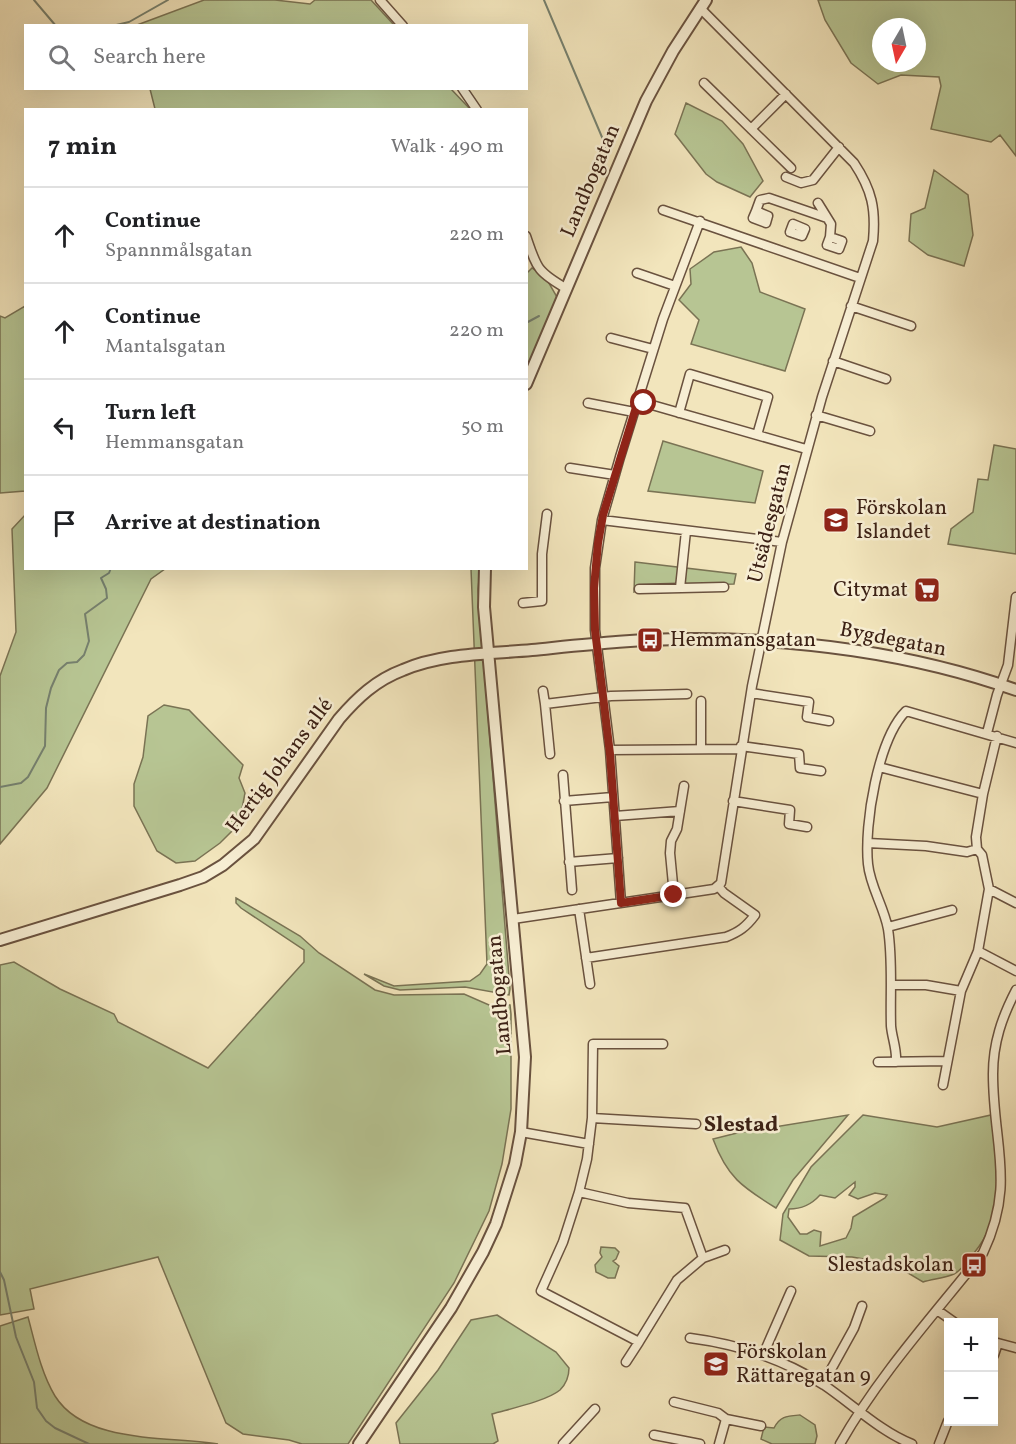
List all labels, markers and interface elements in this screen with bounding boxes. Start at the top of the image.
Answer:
north arrow [872,18,926,72]
search box [24,24,528,90]
icon: search [45,41,78,74]
text: Search here [93,42,206,73]
street label: Landbogatan [554,120,628,242]
text: 7 min [48,129,117,165]
text: Walk · 490 m [391,133,504,161]
text: Continue [105,206,201,237]
icon: ahead [48,219,81,252]
text: 220 m [449,221,504,249]
text: Spannmålsgatan [105,237,252,265]
text: Continue [105,302,201,333]
icon: ahead [48,315,81,348]
text: 220 m [449,317,504,345]
text: Mantalsgatan [105,333,226,361]
route start [630,389,656,415]
text: Turn left [105,398,196,429]
icon: left [48,411,81,444]
text: 50 m [461,413,504,441]
text: Hemmansgatan [105,429,244,457]
street label: Utsädesgatan [741,460,799,586]
place label: Förskolan Islandet [856,494,947,547]
school or university icon: Förskolan Islandet [821,505,851,535]
icon: arrive [48,507,81,540]
text: Arrive at destination [105,508,321,539]
supermarket icon: Citymat [912,575,942,605]
place label: Citymat [833,576,908,605]
street label: Bygdegatan [837,615,949,665]
bus stop icon: Hemmansgatan [635,625,665,655]
place label: Hemmansgatan [670,626,816,655]
street label: Hertig Johans allé [219,692,341,840]
route end [660,881,686,907]
street label: Landbogatan [480,934,520,1056]
district label: Slestad [704,1110,778,1141]
bus stop icon: Slestadskolan [959,1250,989,1280]
place label: Slestadskolan [827,1251,954,1280]
map controls [944,1318,998,1426]
button: + [944,1318,998,1372]
place label: Förskolan Rättaregatan 9 [736,1338,871,1391]
school or university icon: Förskolan Rättaregatan 9 [701,1349,731,1379]
button: − [944,1372,998,1426]

